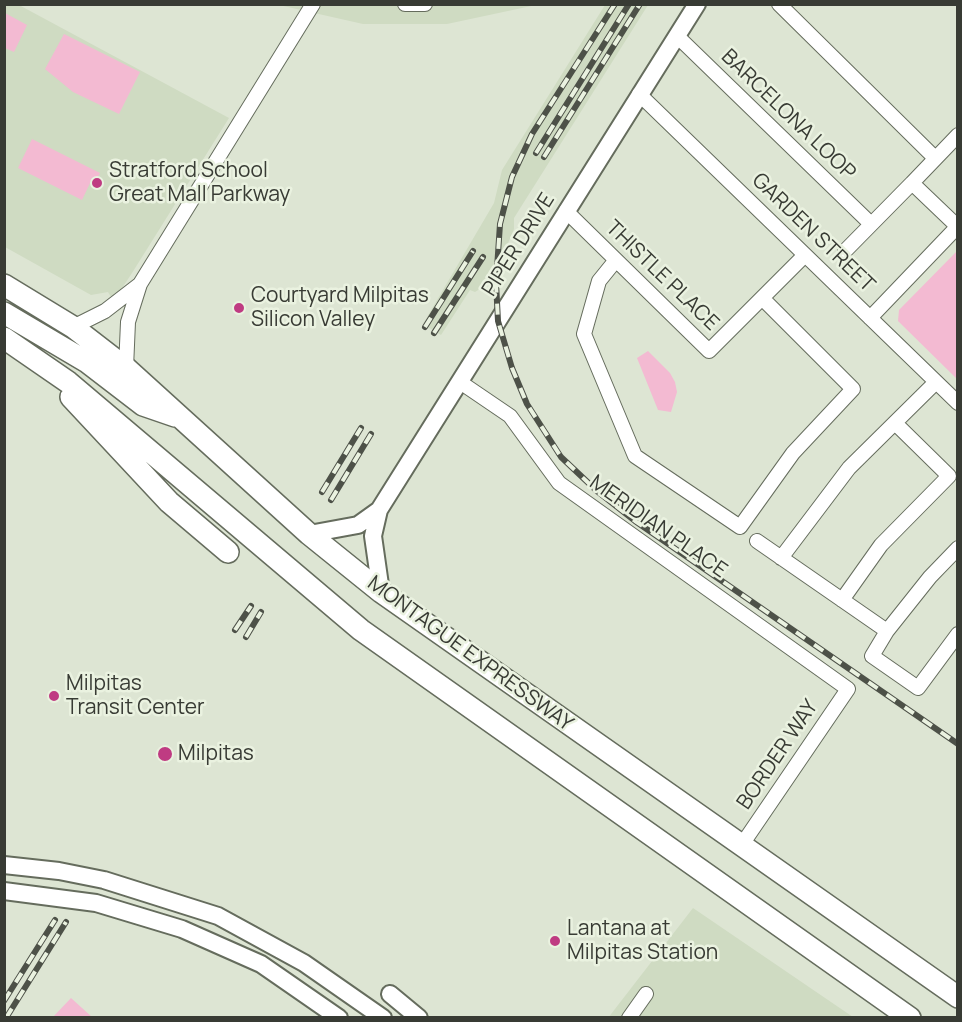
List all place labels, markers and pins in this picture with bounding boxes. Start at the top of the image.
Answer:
place label: Stratford School Great Mall Parkway [109,158,290,208]
marker: Stratford School Great Mall Parkway [90,176,104,190]
place label: Courtyard Milpitas Silicon Valley [251,283,429,333]
marker: Courtyard Milpitas Silicon Valley [232,301,246,315]
place label: Milpitas Transit Center [66,671,205,721]
marker: Milpitas Transit Center [47,689,61,703]
place label: Milpitas [178,741,254,767]
marker: Milpitas [156,745,174,763]
place label: Lantana at Milpitas Station [567,916,718,966]
marker: Lantana at Milpitas Station [548,934,562,948]

